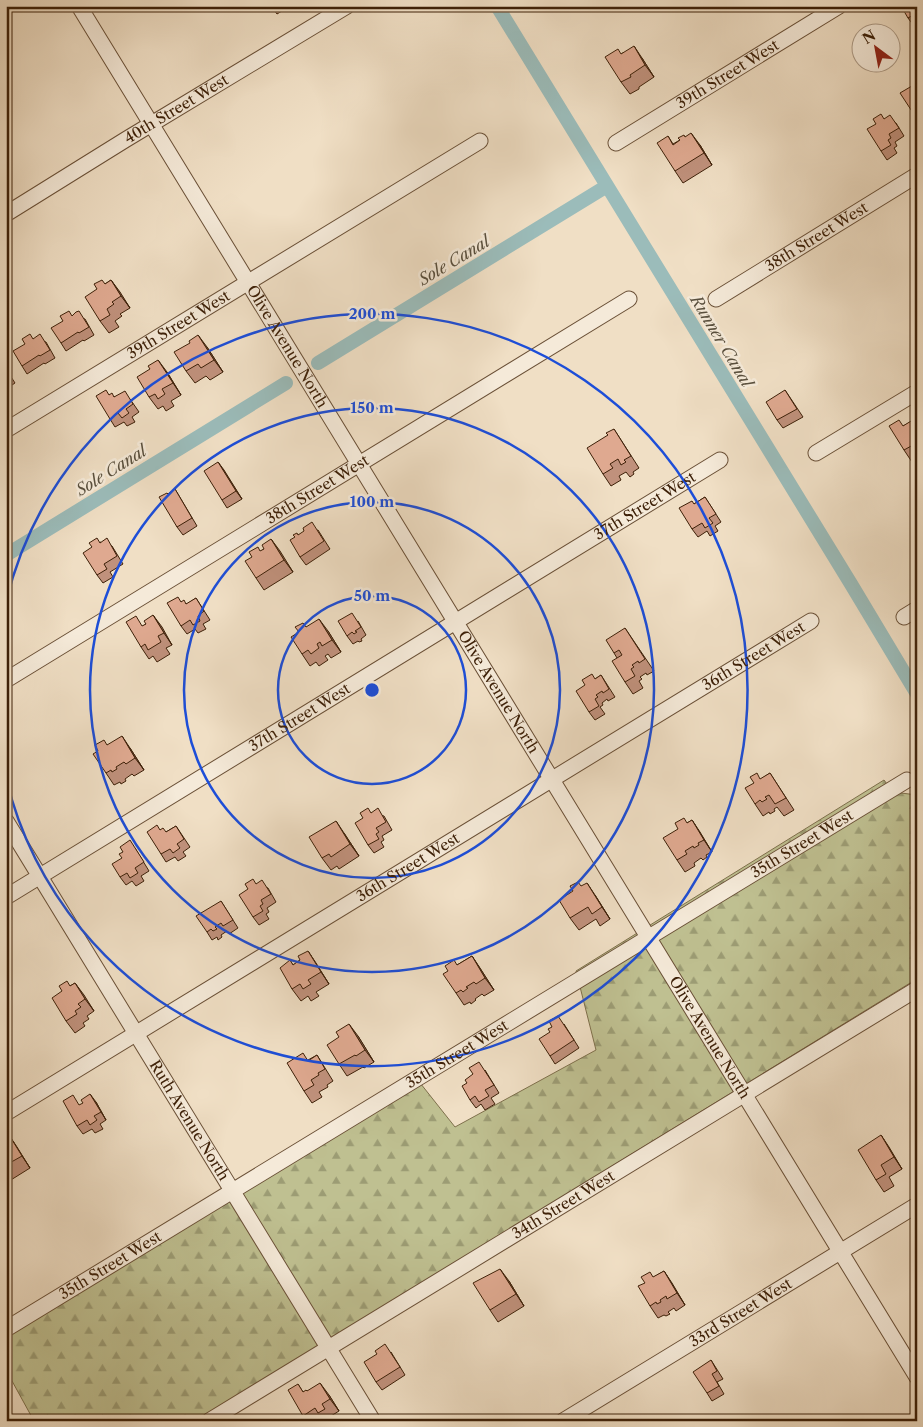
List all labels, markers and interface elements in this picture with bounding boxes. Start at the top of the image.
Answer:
north arrow [850,22,900,72]
text: N [859,26,879,48]
street label: 39th Street West [672,35,783,113]
street label: 40th Street West [120,70,232,147]
street label: 38th Street West [761,197,872,275]
water label: Sole Canal [414,230,495,290]
street label: Olive Avenue North [243,281,333,412]
street label: 39th Street West [123,285,234,363]
water label: Runner Canal [686,289,758,392]
text: 200 m [349,304,395,323]
text: 150 m [350,398,394,417]
water label: Sole Canal [71,439,152,500]
street label: 38th Street West [262,450,373,528]
street label: 37th Street West [590,467,699,544]
text: 100 m [350,492,394,511]
text: 50 m [354,586,390,605]
street label: 36th Street West [698,617,809,694]
street label: Olive Avenue North [454,627,544,757]
street label: 37th Street West [245,678,354,755]
centre of rings [363,681,381,699]
street label: 35th Street West [747,805,857,882]
street label: 36th Street West [353,828,463,906]
street label: Olive Avenue North [665,972,755,1103]
street label: 35th Street West [402,1015,512,1092]
street label: Ruth Avenue North [145,1056,234,1184]
street label: 34th Street West [508,1165,618,1243]
street label: 35th Street West [55,1226,165,1304]
street label: 33rd Street West [685,1273,796,1351]

